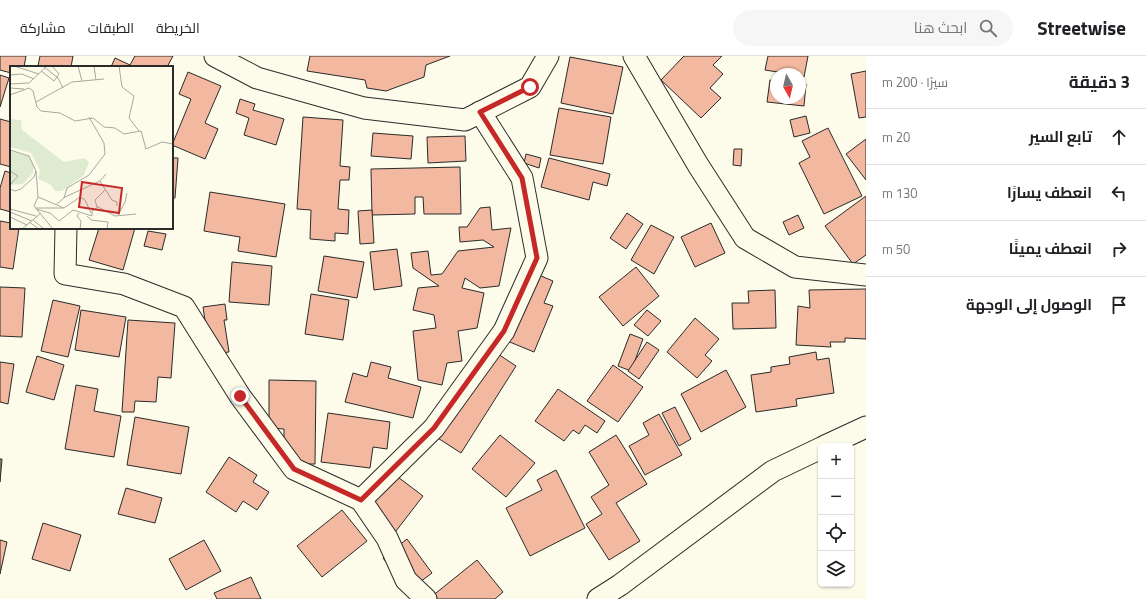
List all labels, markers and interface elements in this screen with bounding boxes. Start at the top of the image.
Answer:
search box [733,10,1013,46]
text: Streetwise [1037,13,1126,42]
text: ابحث هنا [914,16,967,39]
text: مشاركة [20,17,66,38]
text: الطبقات [88,17,134,38]
text: الخريطة [156,17,200,38]
icon: search [977,17,999,39]
inset map [10,66,173,229]
north arrow [770,68,806,104]
text: 3 دقيقة [1069,69,1130,95]
text: سيرًا · 200 m [882,72,948,92]
route start [521,78,539,96]
text: تابع السير [1029,125,1092,148]
icon: ahead [1108,126,1130,148]
text: 20 m [882,127,910,147]
text: انعطف يسارًا [1007,181,1092,204]
icon: left [1108,182,1130,204]
text: 130 m [882,183,918,203]
text: انعطف يمينًا [1009,237,1092,260]
icon: right [1108,238,1130,260]
text: 50 m [882,239,910,259]
text: الوصول إلى الوجهة [966,293,1092,316]
icon: arrive [1108,294,1130,316]
route end [231,387,249,405]
map controls [818,443,854,587]
button: + [818,443,854,479]
button: − [818,479,854,515]
button: locate [818,515,854,551]
button: layers [818,551,854,587]

